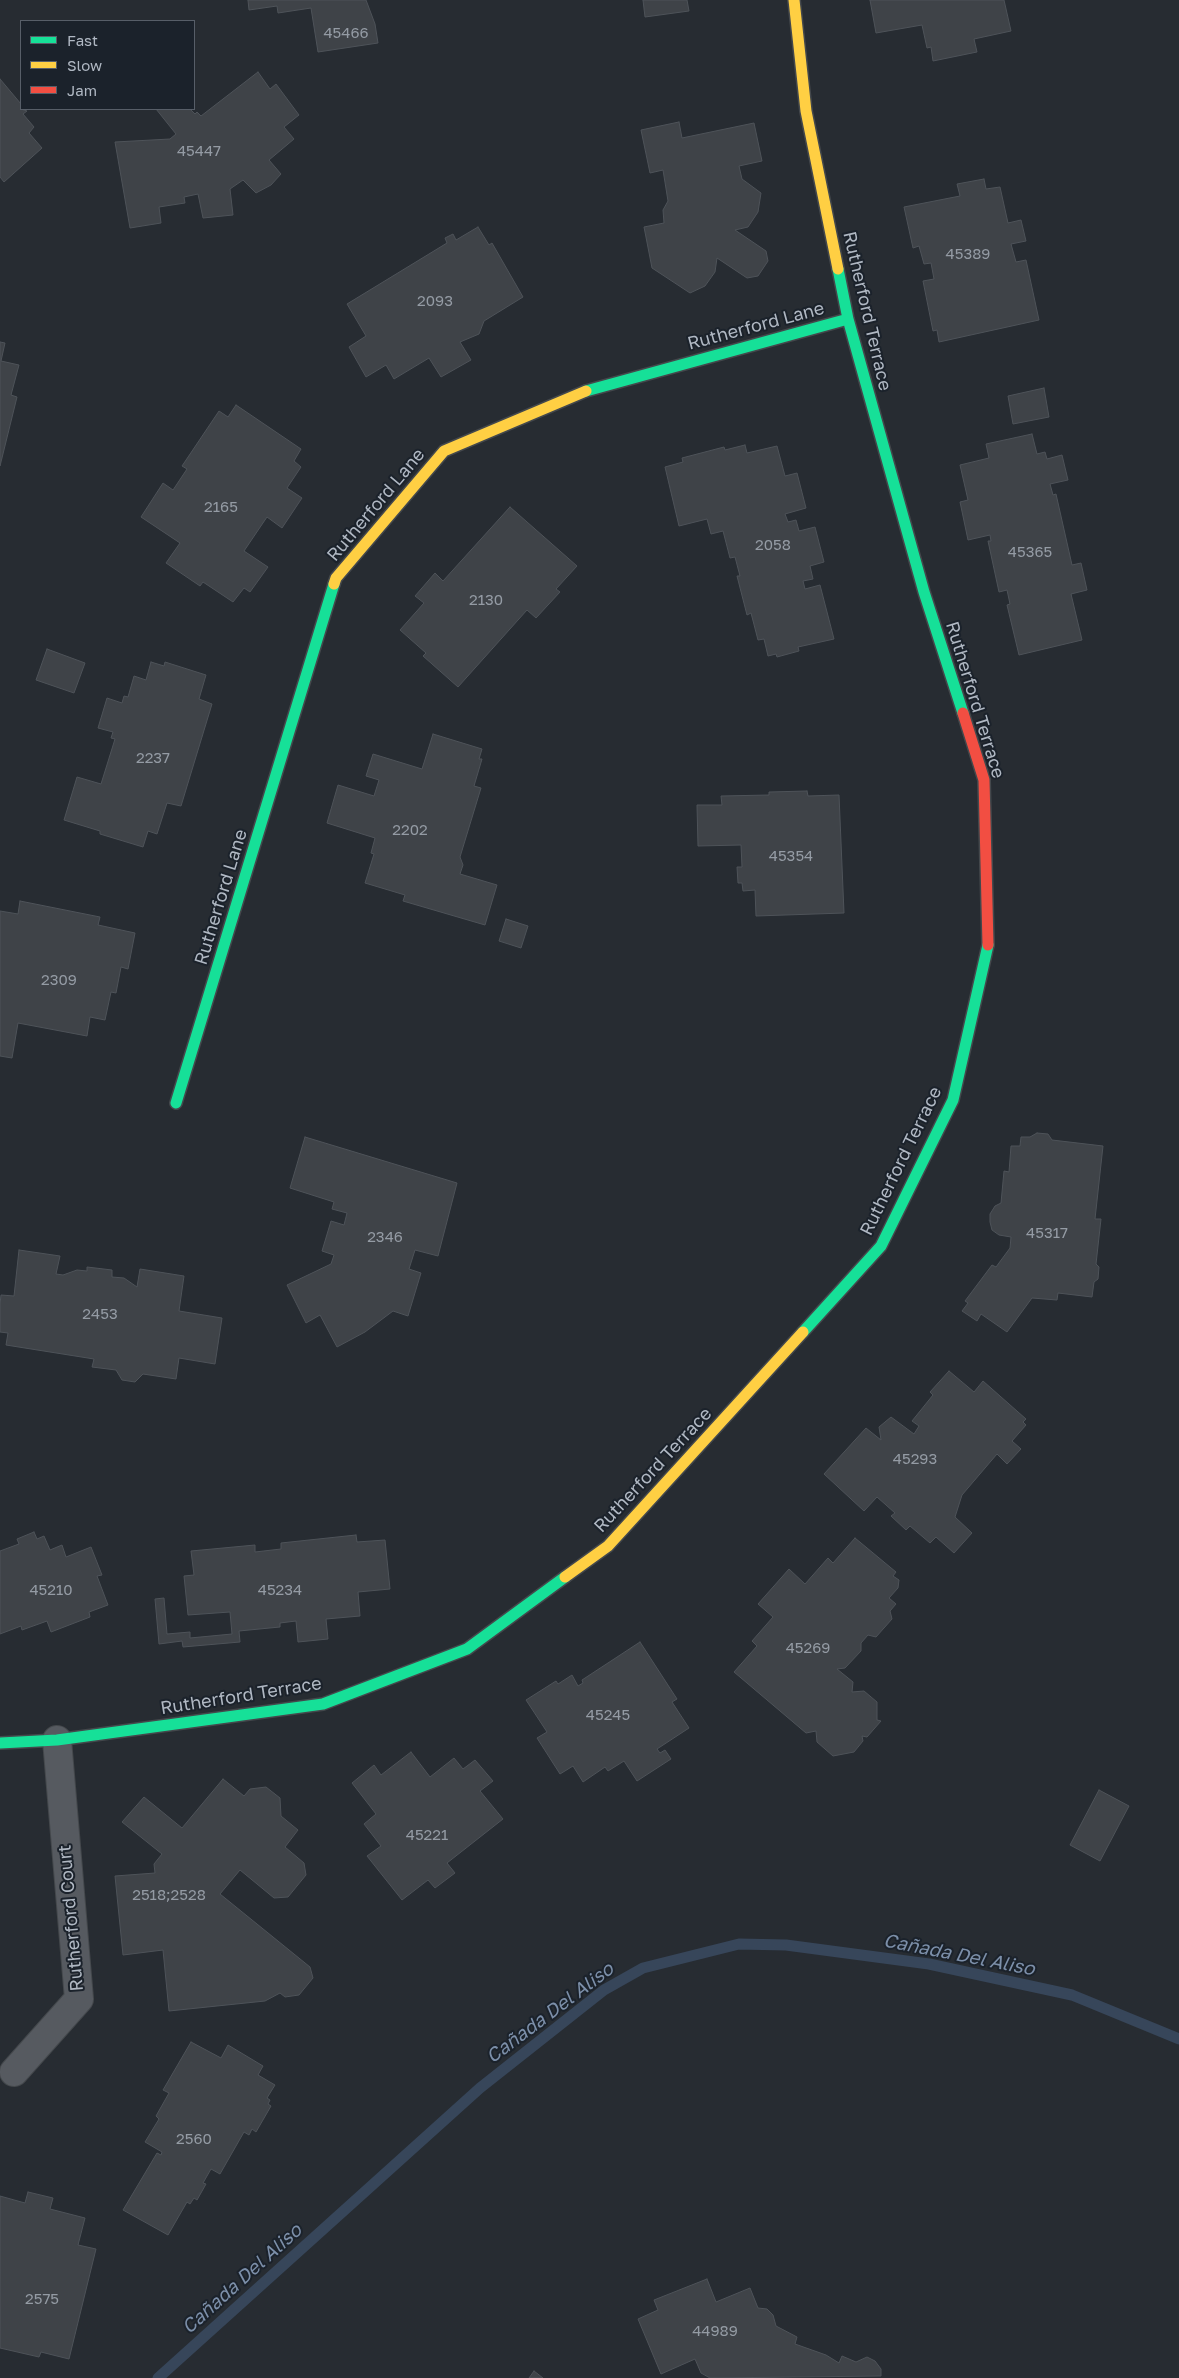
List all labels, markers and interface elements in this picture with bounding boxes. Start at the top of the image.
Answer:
legend [20,20,195,110]
house number: 45466 [323,24,369,42]
text: Fast [67,31,98,49]
text: Slow [67,56,102,74]
text: Jam [67,81,97,99]
house number: 45447 [177,142,221,160]
street label: Rutherford Terrace [838,229,896,393]
house number: 45389 [946,245,990,263]
house number: 2093 [417,292,453,310]
street label: Rutherford Lane [685,297,827,355]
street label: Rutherford Lane [323,444,429,566]
house number: 2165 [204,498,238,516]
house number: 2058 [755,536,791,554]
house number: 45365 [1008,543,1052,561]
house number: 2130 [469,591,503,609]
street label: Rutherford Terrace [941,619,1009,781]
house number: 2237 [136,749,170,767]
house number: 2202 [392,821,428,839]
street label: Rutherford Lane [190,827,252,967]
house number: 45354 [769,847,813,865]
house number: 2309 [41,971,77,989]
street label: Rutherford Terrace [856,1083,946,1239]
house number: 45317 [1026,1224,1068,1242]
house number: 2346 [367,1228,403,1246]
house number: 2453 [82,1305,118,1323]
street label: Rutherford Terrace [590,1403,716,1537]
house number: 45293 [893,1450,937,1468]
house number: 45210 [29,1581,73,1599]
house number: 45234 [258,1581,302,1599]
house number: 45269 [786,1639,830,1657]
street label: Rutherford Terrace [159,1673,323,1719]
house number: 45245 [586,1706,630,1724]
house number: 45221 [406,1826,448,1844]
street label: Rutherford Court [54,1844,88,1992]
house number: 2518;2528 [132,1886,206,1904]
water label: Cañada Del Aliso [882,1929,1036,1981]
water label: Cañada Del Aliso [482,1958,618,2068]
house number: 2560 [176,2130,212,2148]
water label: Cañada Del Aliso [177,2219,307,2339]
house number: 2575 [25,2290,59,2308]
house number: 44989 [692,2322,738,2340]

